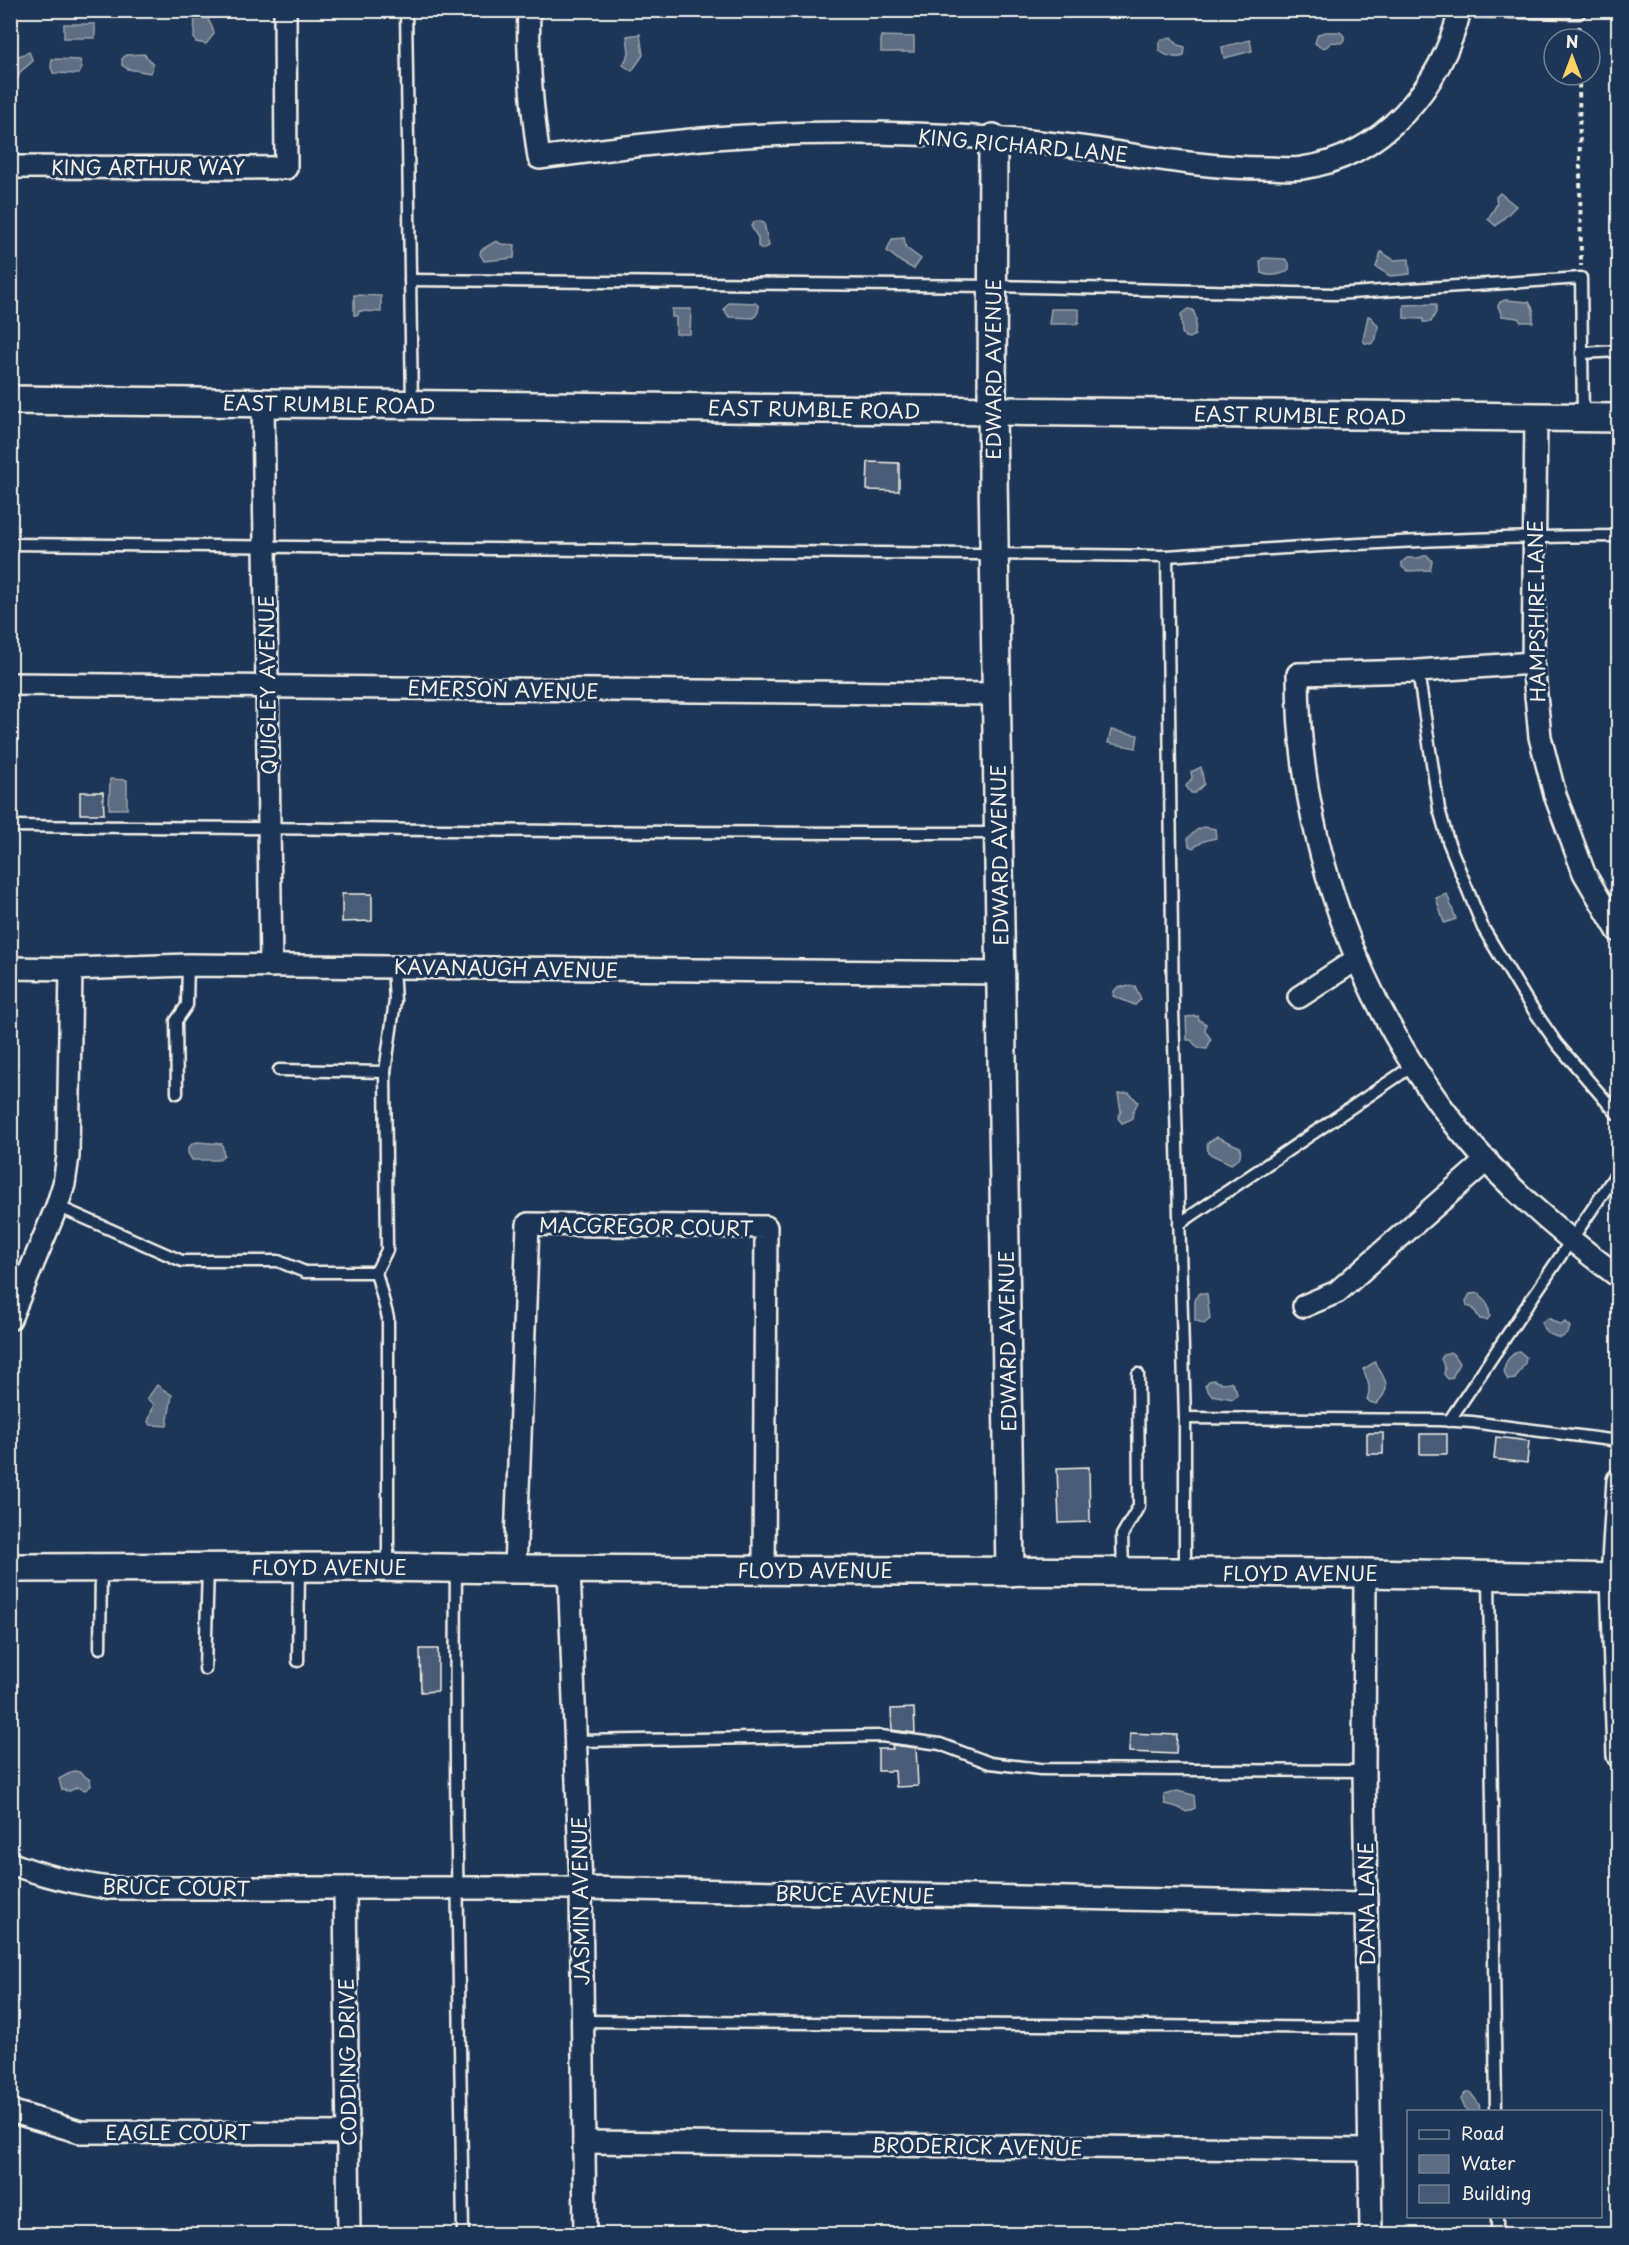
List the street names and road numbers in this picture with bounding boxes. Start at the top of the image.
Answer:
street label: KING RICHARD LANE [917,121,1129,169]
street label: KING ARTHUR WAY [51,152,245,182]
street label: EDWARD AVENUE [978,278,1008,460]
street label: EAST RUMBLE ROAD [222,387,436,421]
street label: EAST RUMBLE ROAD [707,392,921,426]
street label: EAST RUMBLE ROAD [1193,398,1407,432]
street label: HAMPSHIRE LANE [1519,519,1553,703]
street label: QUIGLEY AVENUE [250,595,284,775]
street label: EMERSON AVENUE [407,672,599,706]
street label: EDWARD AVENUE [982,764,1016,946]
street label: KAVANAUGH AVENUE [394,951,618,985]
street label: MACGREGOR COURT [539,1209,754,1243]
street label: EDWARD AVENUE [990,1250,1024,1432]
street label: FLOYD AVENUE [251,1552,407,1582]
street label: FLOYD AVENUE [737,1555,893,1585]
street label: FLOYD AVENUE [1222,1558,1378,1588]
street label: JASMIN AVENUE [564,1816,596,1986]
street label: DANA LANE [1350,1842,1382,1966]
street label: BRUCE COURT [102,1871,251,1903]
street label: BRUCE AVENUE [775,1878,935,1910]
street label: CODDING DRIVE [331,1978,363,2146]
street label: EAGLE COURT [105,2117,251,2147]
street label: BRODERICK AVENUE [871,2129,1083,2163]

